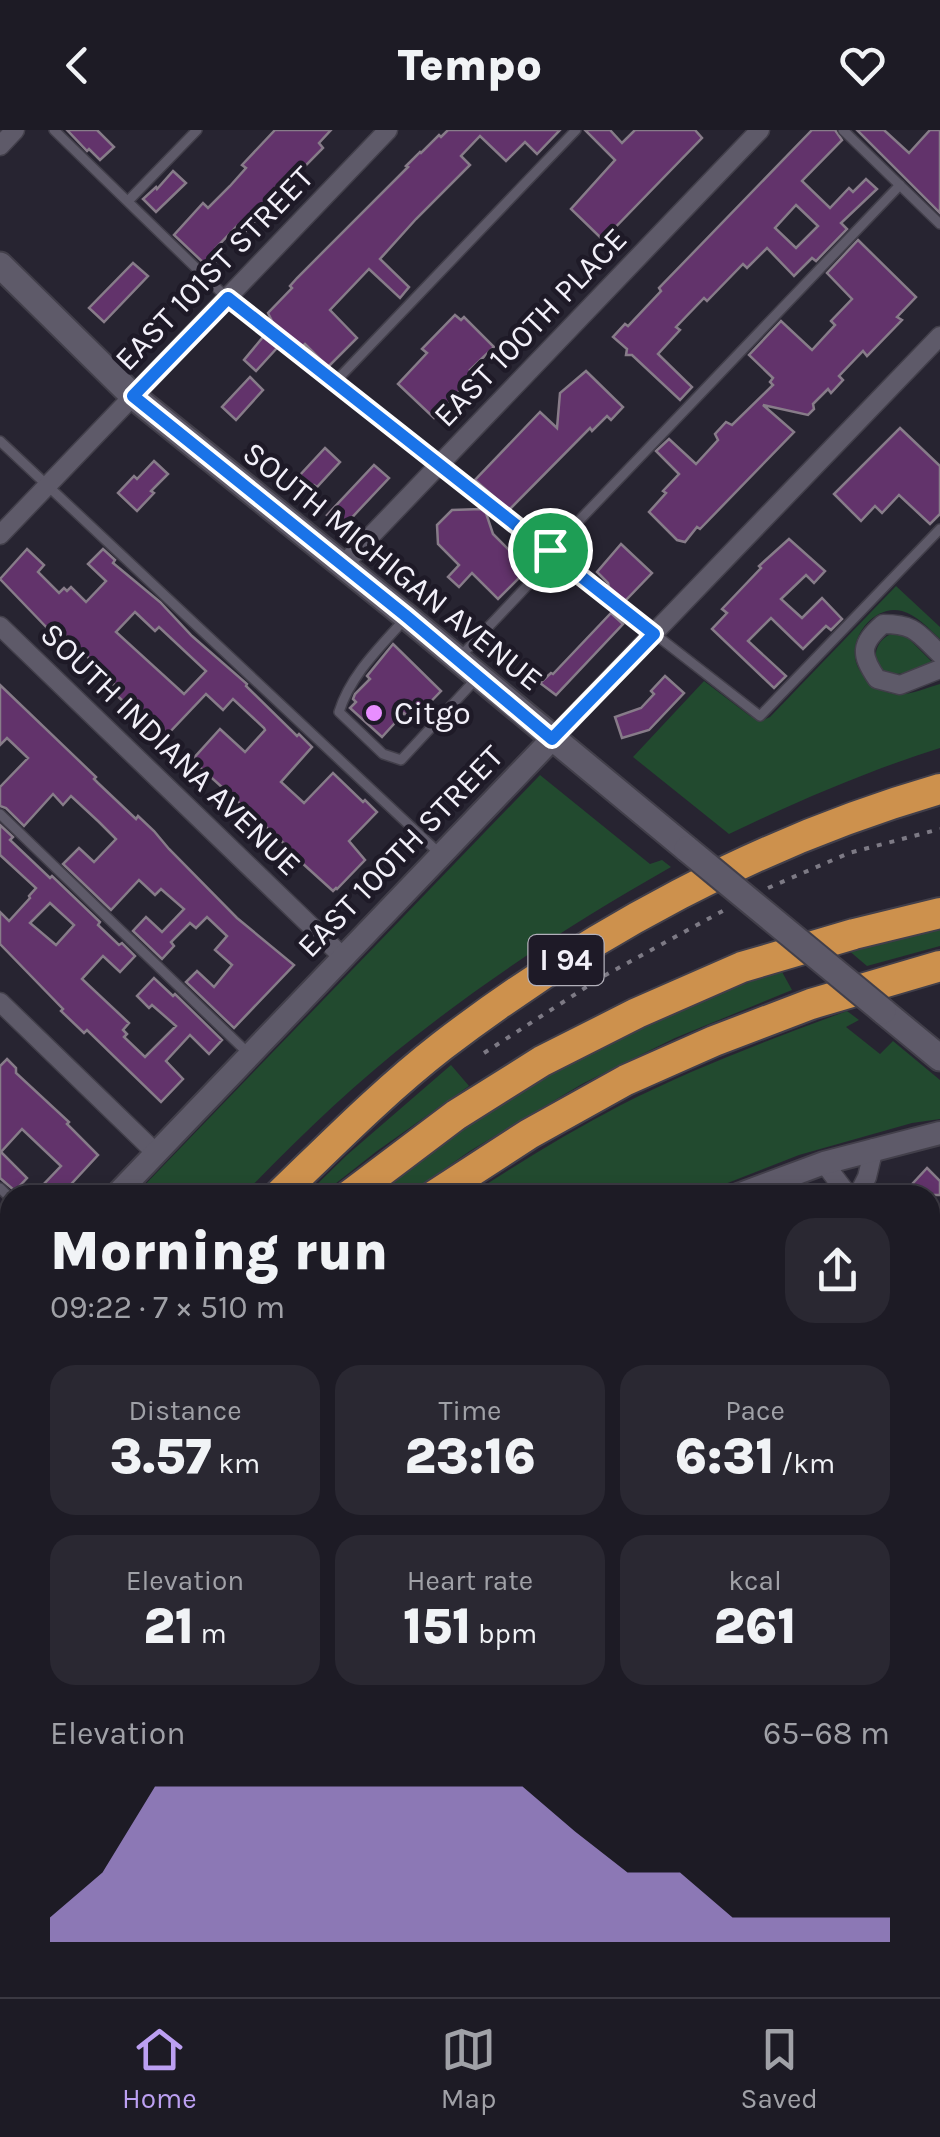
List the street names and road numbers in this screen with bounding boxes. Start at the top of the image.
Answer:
street label: EAST 101ST STREET [107,159,321,378]
street label: EAST 100TH PLACE [426,220,635,434]
street label: SOUTH MICHIGAN AVENUE [235,434,550,699]
street label: SOUTH INDIANA AVENUE [33,615,308,883]
street label: EAST 100TH STREET [290,738,511,965]
road number: I 94 [528,935,604,985]

